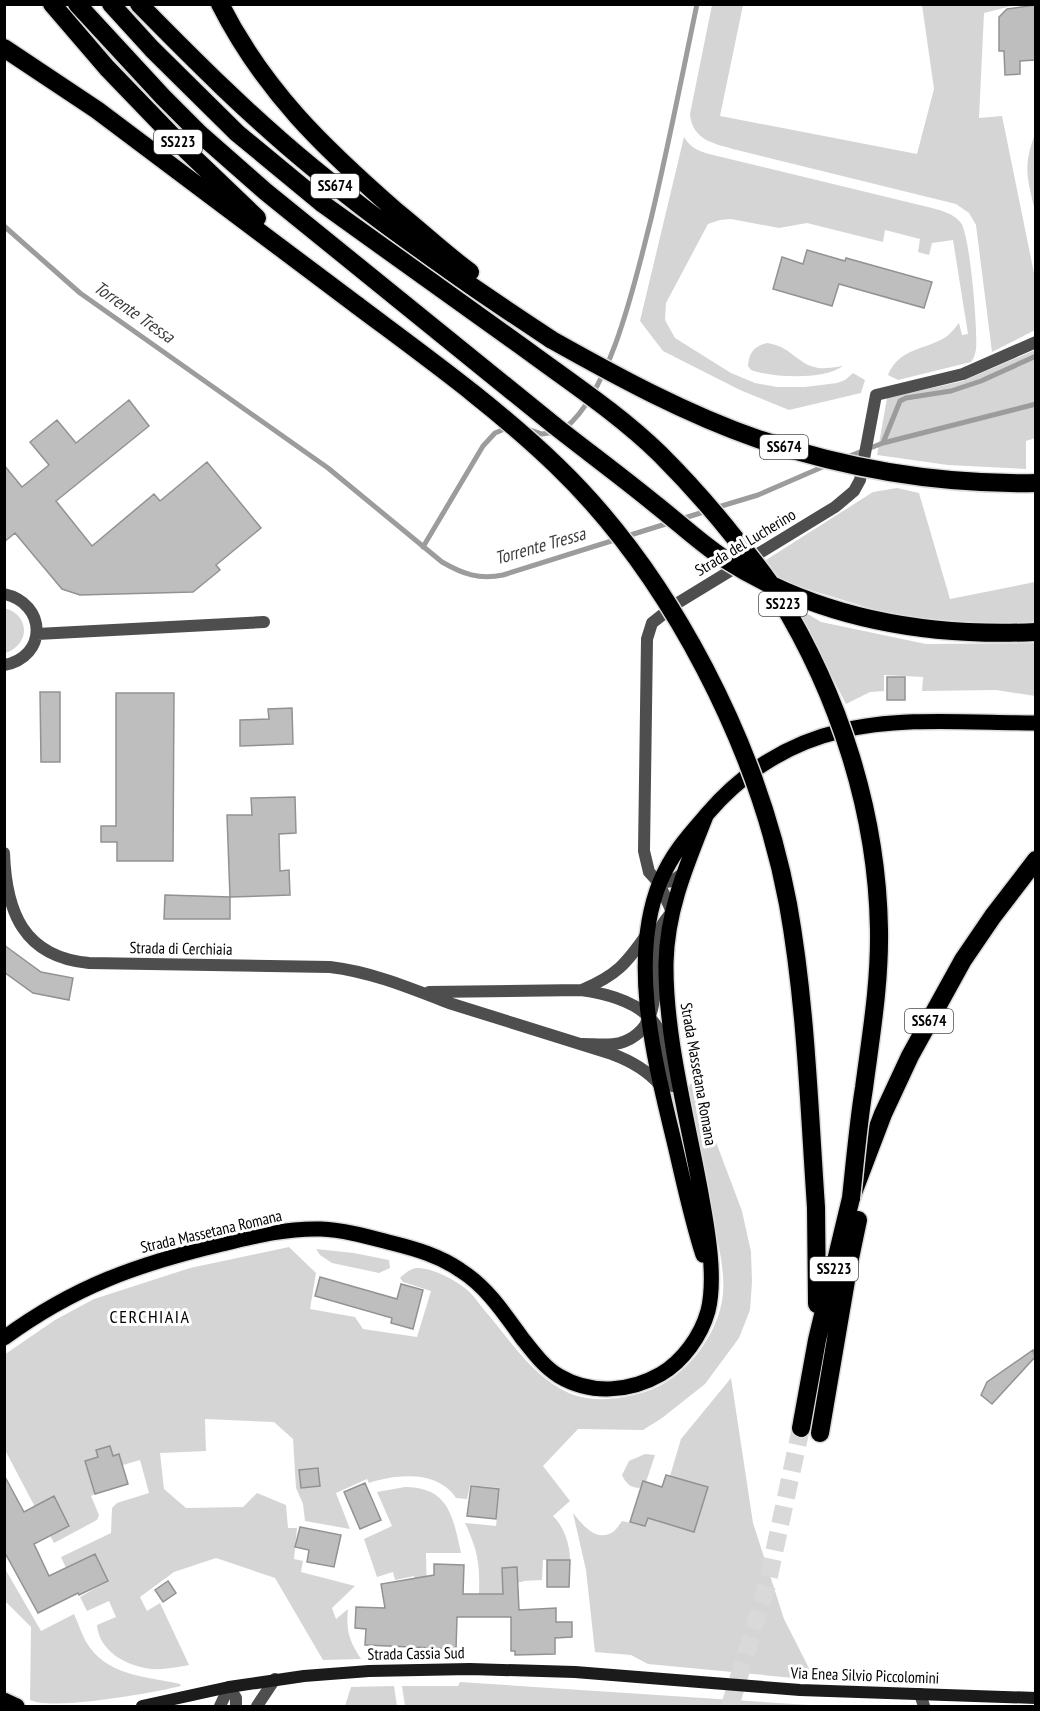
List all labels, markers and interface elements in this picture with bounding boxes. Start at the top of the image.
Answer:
road number: SS223 [154,130,202,154]
road number: SS674 [311,174,359,198]
water label: Torrente Tressa [90,275,180,348]
road number: SS674 [760,435,808,459]
street label: Strada del Lucherino [691,504,799,580]
water label: Torrente Tressa [492,521,588,569]
road number: SS223 [759,592,807,616]
street label: Strada di Cerchiaia [129,937,233,959]
street label: Strada Massetana Romana [677,1001,721,1147]
road number: SS674 [905,1009,953,1033]
street label: Strada Massetana Romana [138,1205,284,1257]
road number: SS223 [810,1257,858,1281]
district label: CERCHIAIA [110,1305,190,1328]
street label: Strada Cassia Sud [367,1642,465,1664]
street label: Via Enea Silvio Piccolomini [789,1662,940,1688]

